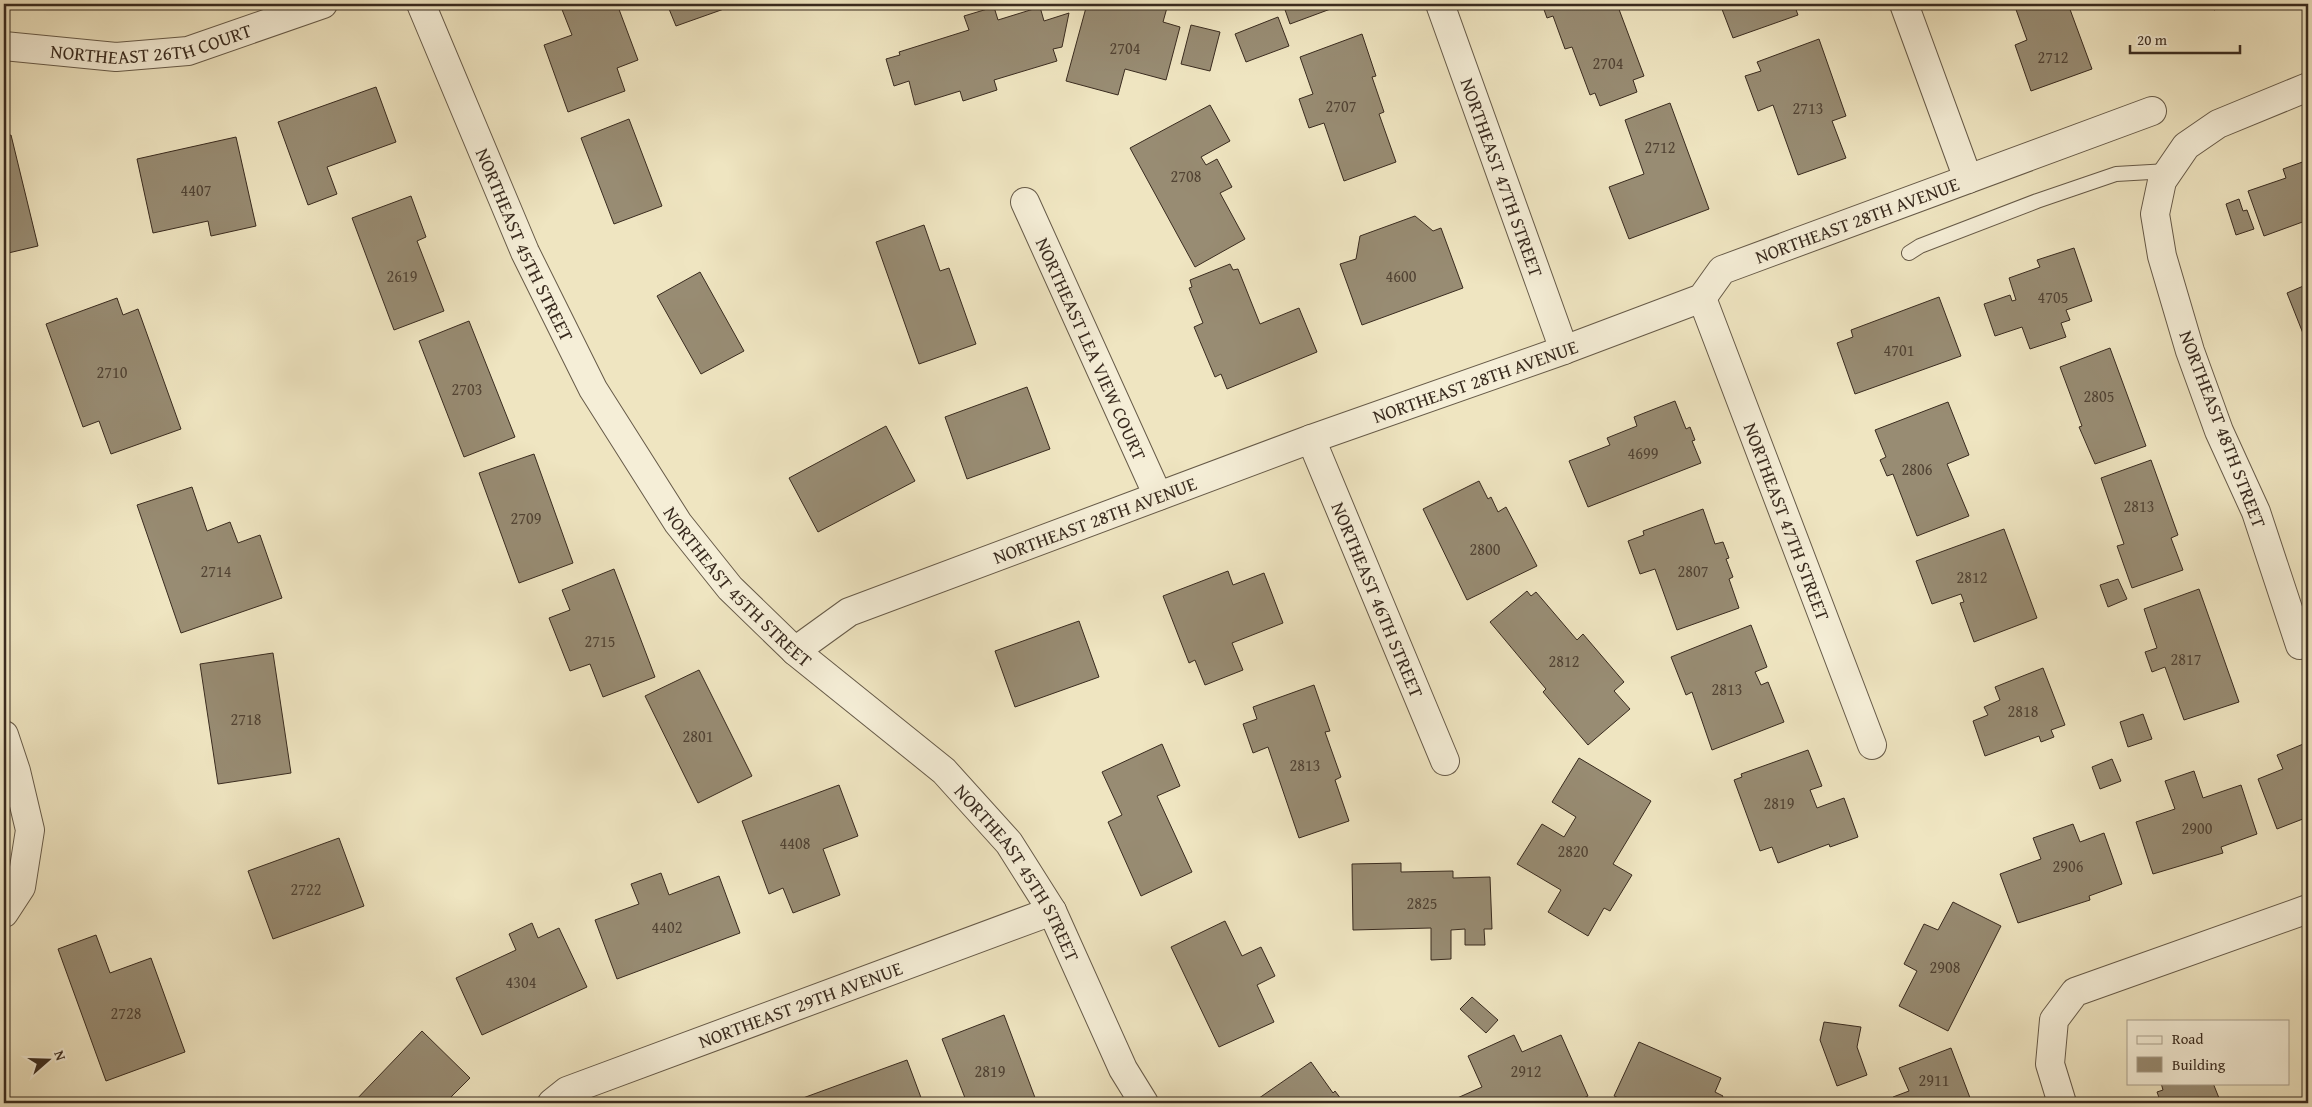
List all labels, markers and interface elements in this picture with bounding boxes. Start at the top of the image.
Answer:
street label: NORTHEAST 26TH COURT [49,16,256,71]
scale bar [2130,22,2240,54]
text: 20 m [2137,29,2168,50]
house number: 2704 [1110,36,1141,60]
house number: 2712 [2038,45,2068,69]
house number: 2704 [1593,51,1624,75]
street label: NORTHEAST 47TH STREET [1454,74,1551,281]
house number: 2707 [1326,94,1357,118]
house number: 2713 [1793,96,1823,120]
house number: 2712 [1645,135,1675,159]
street label: NORTHEAST 45TH STREET [469,144,581,346]
house number: 2708 [1171,164,1202,188]
street label: NORTHEAST 28TH AVENUE [1751,169,1963,271]
house number: 4407 [181,178,212,202]
street label: NORTHEAST LEA VIEW COURT [1029,233,1154,465]
house number: 2619 [387,264,418,288]
house number: 4600 [1386,264,1417,288]
house number: 4705 [2038,285,2068,309]
street label: NORTHEAST 48TH STREET [2172,326,2274,532]
street label: NORTHEAST 28TH AVENUE [1369,332,1582,430]
house number: 4701 [1884,338,1914,362]
house number: 2710 [97,360,128,384]
house number: 2703 [452,377,482,401]
house number: 2805 [2084,384,2114,408]
street label: NORTHEAST 47TH STREET [1737,418,1837,625]
house number: 4699 [1628,441,1659,465]
house number: 2806 [1902,457,1933,481]
street label: NORTHEAST 28TH AVENUE [989,469,1201,571]
house number: 2813 [2124,494,2154,518]
street label: NORTHEAST 46TH STREET [1325,497,1431,702]
street label: NORTHEAST 45TH STREET [657,501,818,674]
house number: 2709 [511,506,542,530]
house number: 2800 [1470,537,1501,561]
house number: 2714 [201,559,232,583]
house number: 2807 [1678,559,1709,583]
house number: 2812 [1957,565,1987,589]
house number: 2715 [585,629,615,653]
house number: 2817 [2171,647,2202,671]
house number: 2812 [1549,649,1579,673]
house number: 2813 [1712,677,1742,701]
house number: 2818 [2008,699,2039,723]
house number: 2718 [231,707,262,731]
house number: 2801 [683,724,713,748]
house number: 2813 [1290,753,1320,777]
street label: NORTHEAST 45TH STREET [948,778,1087,966]
house number: 2819 [1764,791,1795,815]
house number: 2900 [2182,816,2213,840]
house number: 4408 [780,831,811,855]
house number: 2820 [1558,839,1589,863]
house number: 2906 [2053,854,2084,878]
house number: 2722 [291,877,321,901]
house number: 2825 [1407,891,1437,915]
house number: 4402 [652,915,682,939]
street label: NORTHEAST 29TH AVENUE [694,954,907,1055]
house number: 2908 [1930,955,1961,979]
house number: 4304 [506,970,537,994]
house number: 2728 [111,1001,142,1025]
legend [2127,1020,2290,1084]
text: Road [2172,1028,2203,1049]
north arrow [22,1034,72,1084]
text: N [49,1048,71,1064]
text: Building [2172,1054,2226,1075]
house number: 2819 [975,1059,1006,1083]
house number: 2912 [1511,1059,1541,1083]
house number: 2911 [1919,1068,1949,1092]

